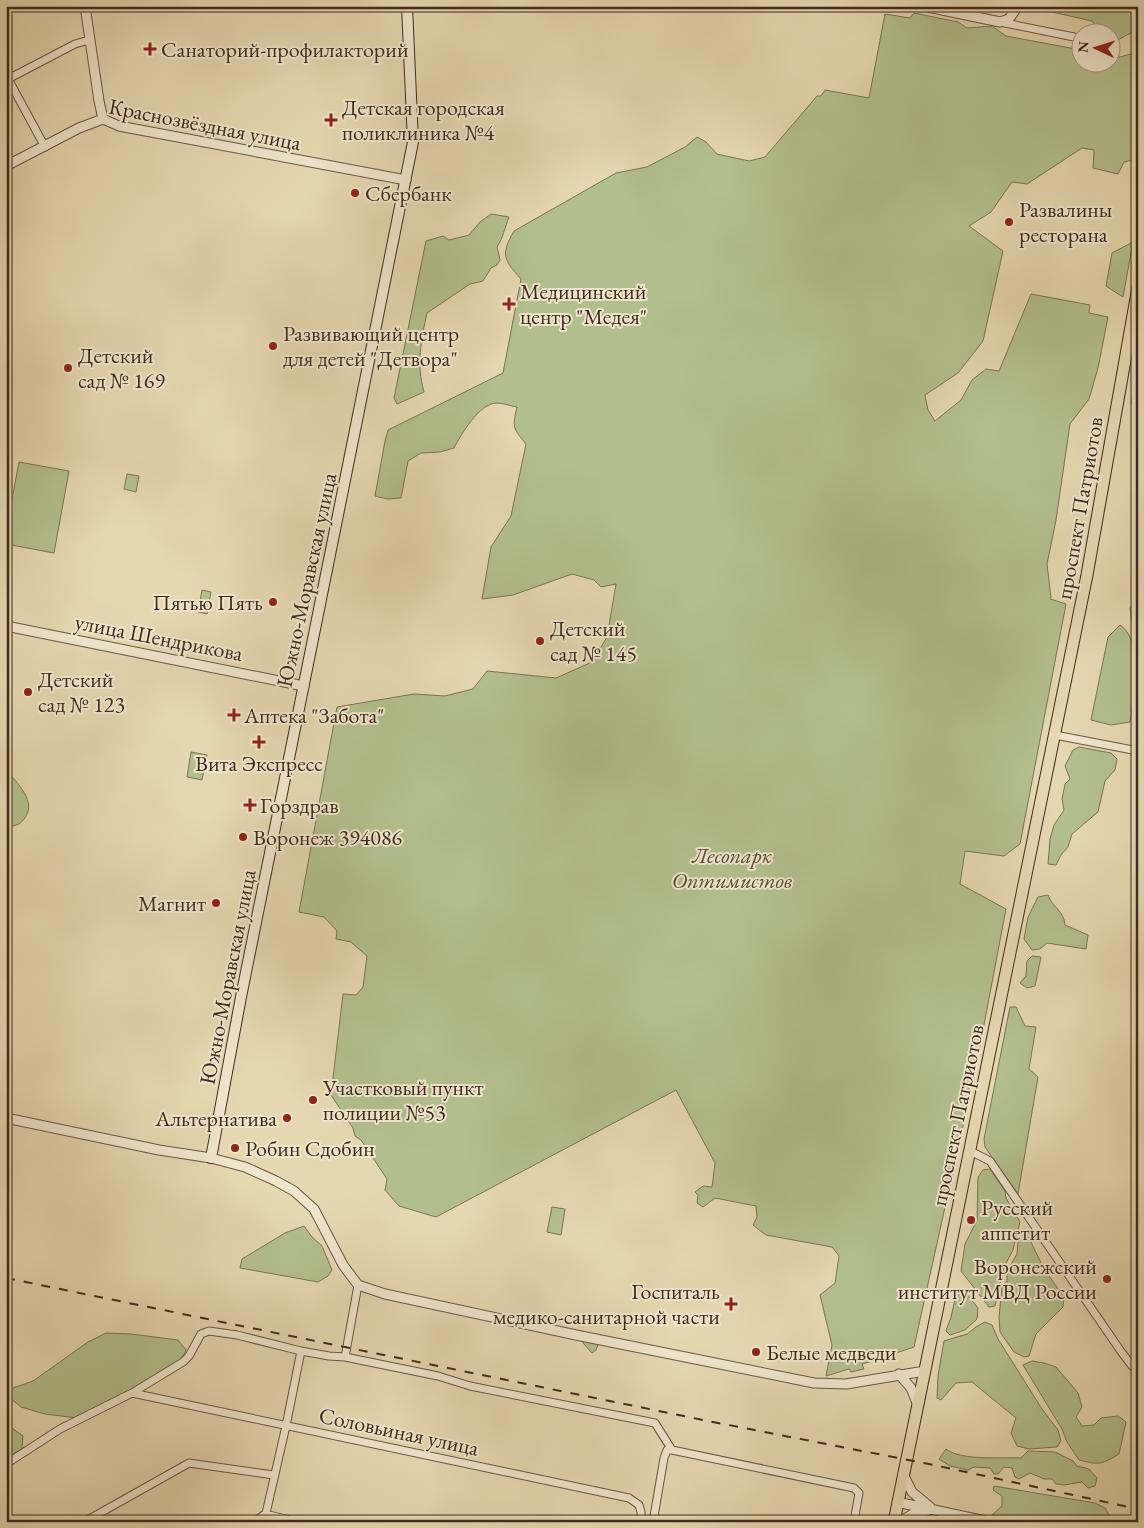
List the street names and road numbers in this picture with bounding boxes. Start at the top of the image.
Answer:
street label: Краснозвёздная улица [106,92,304,157]
street label: проспект Патриотов [1049,415,1110,602]
street label: Южно-Моравская улица [270,470,343,690]
street label: улица Шендрикова [72,607,246,668]
street label: Южно-Моравская улица [192,867,263,1087]
street label: проспект Патриотов [924,1022,991,1208]
street label: Соловьиная улица [316,1400,482,1463]

